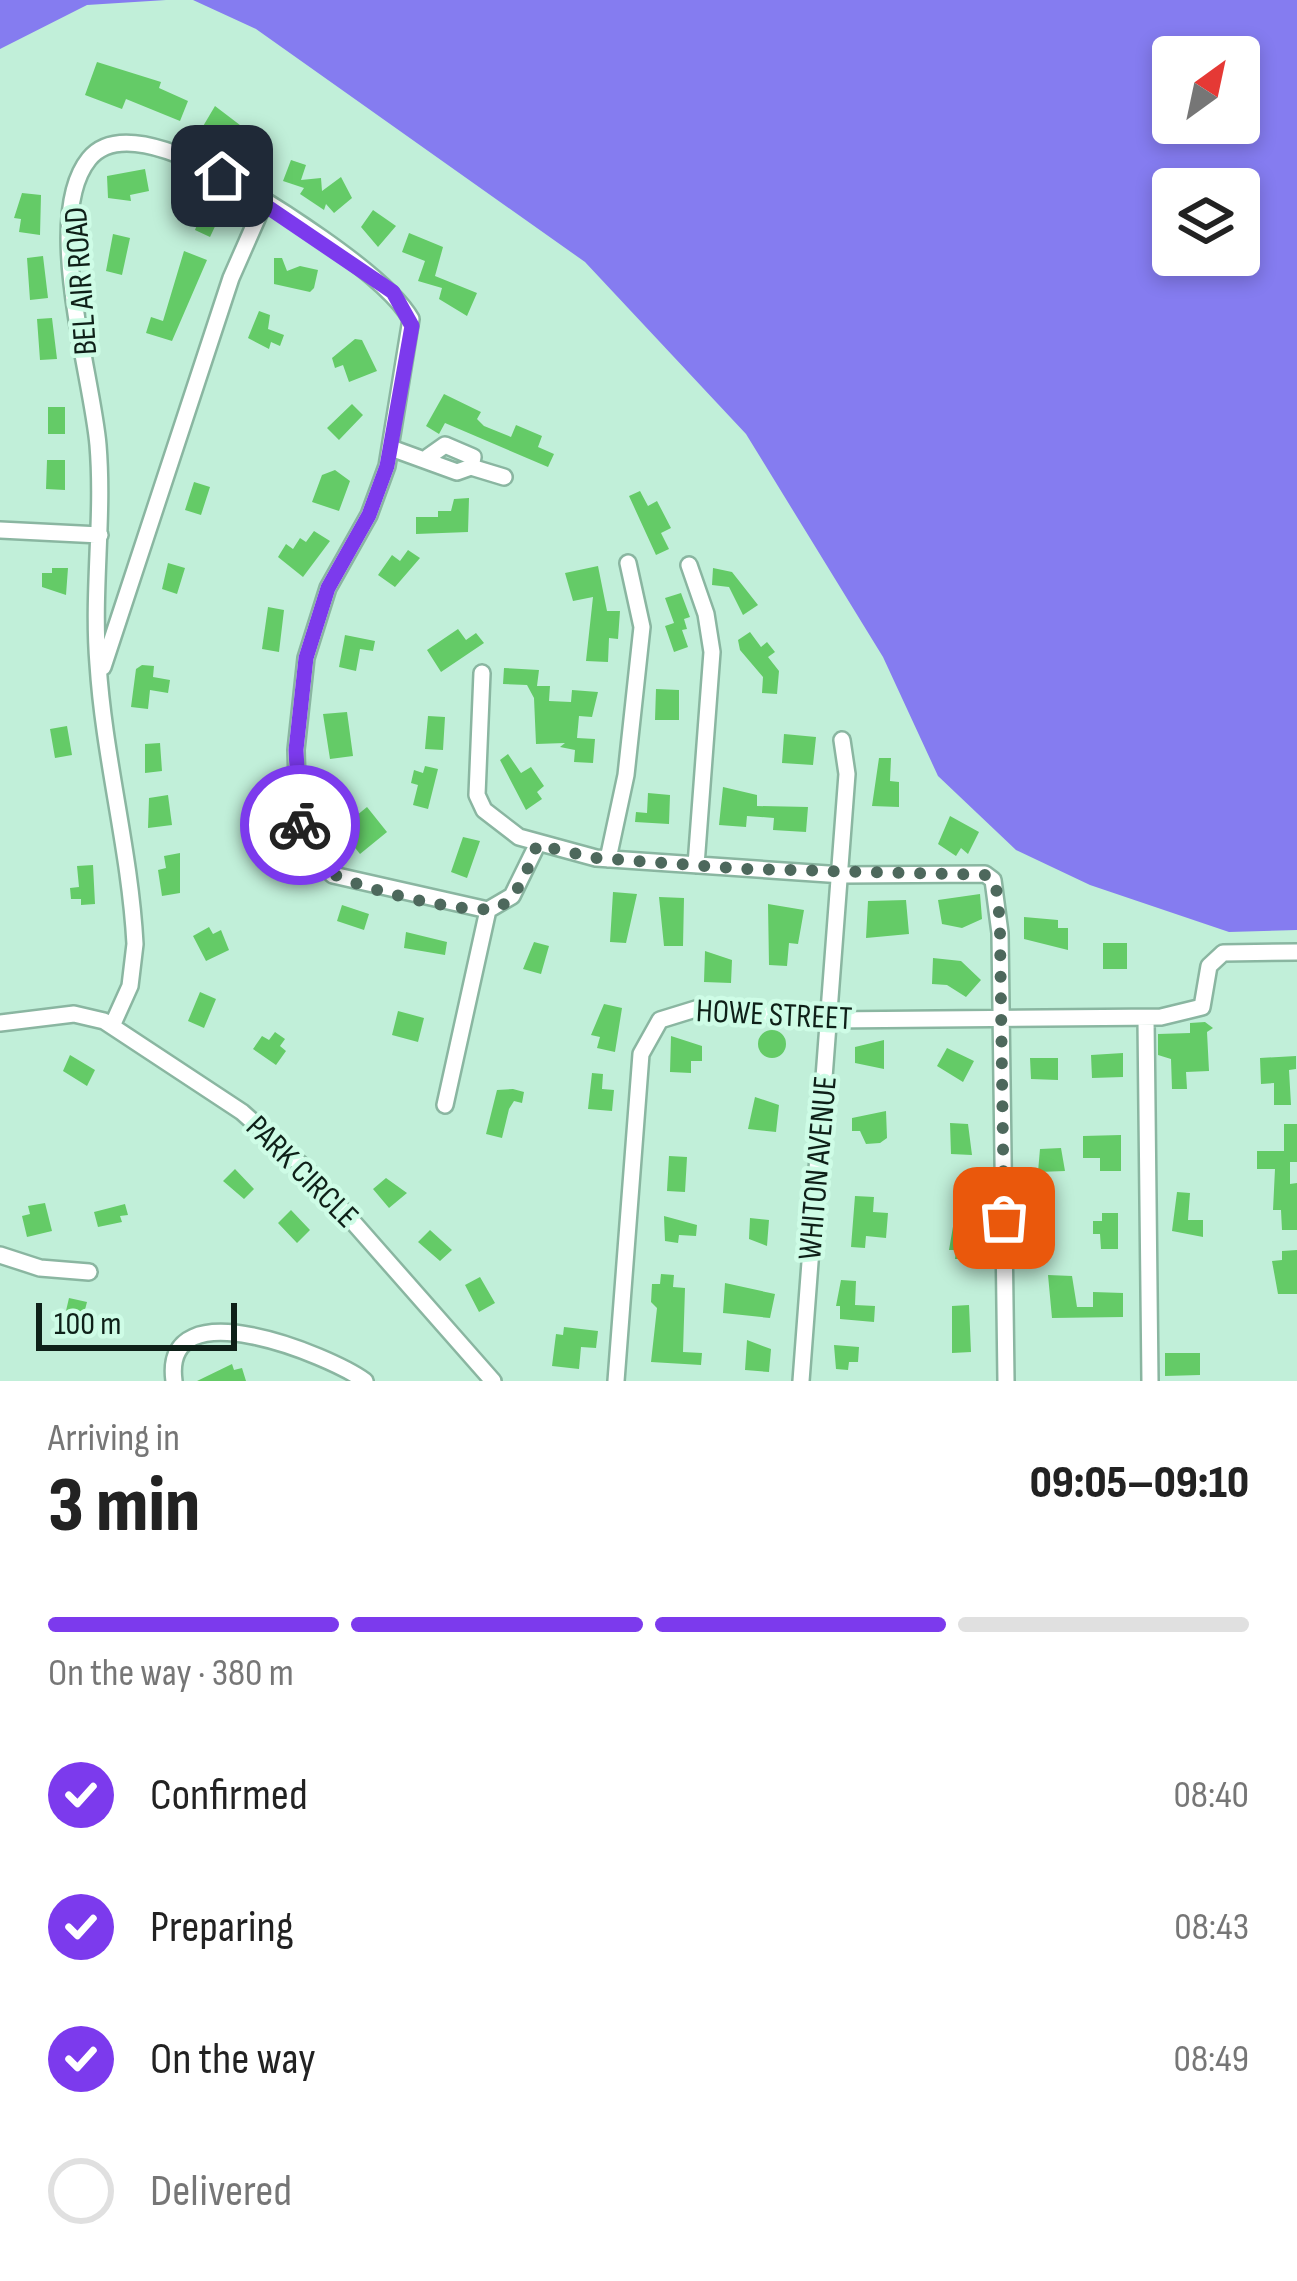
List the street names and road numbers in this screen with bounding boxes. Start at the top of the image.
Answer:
street label: BEL AIR ROAD [56,206,106,356]
street label: HOWE STREET [695,991,853,1039]
street label: WHITON AVENUE [790,1074,846,1262]
street label: PARK CIRCLE [238,1108,366,1236]

